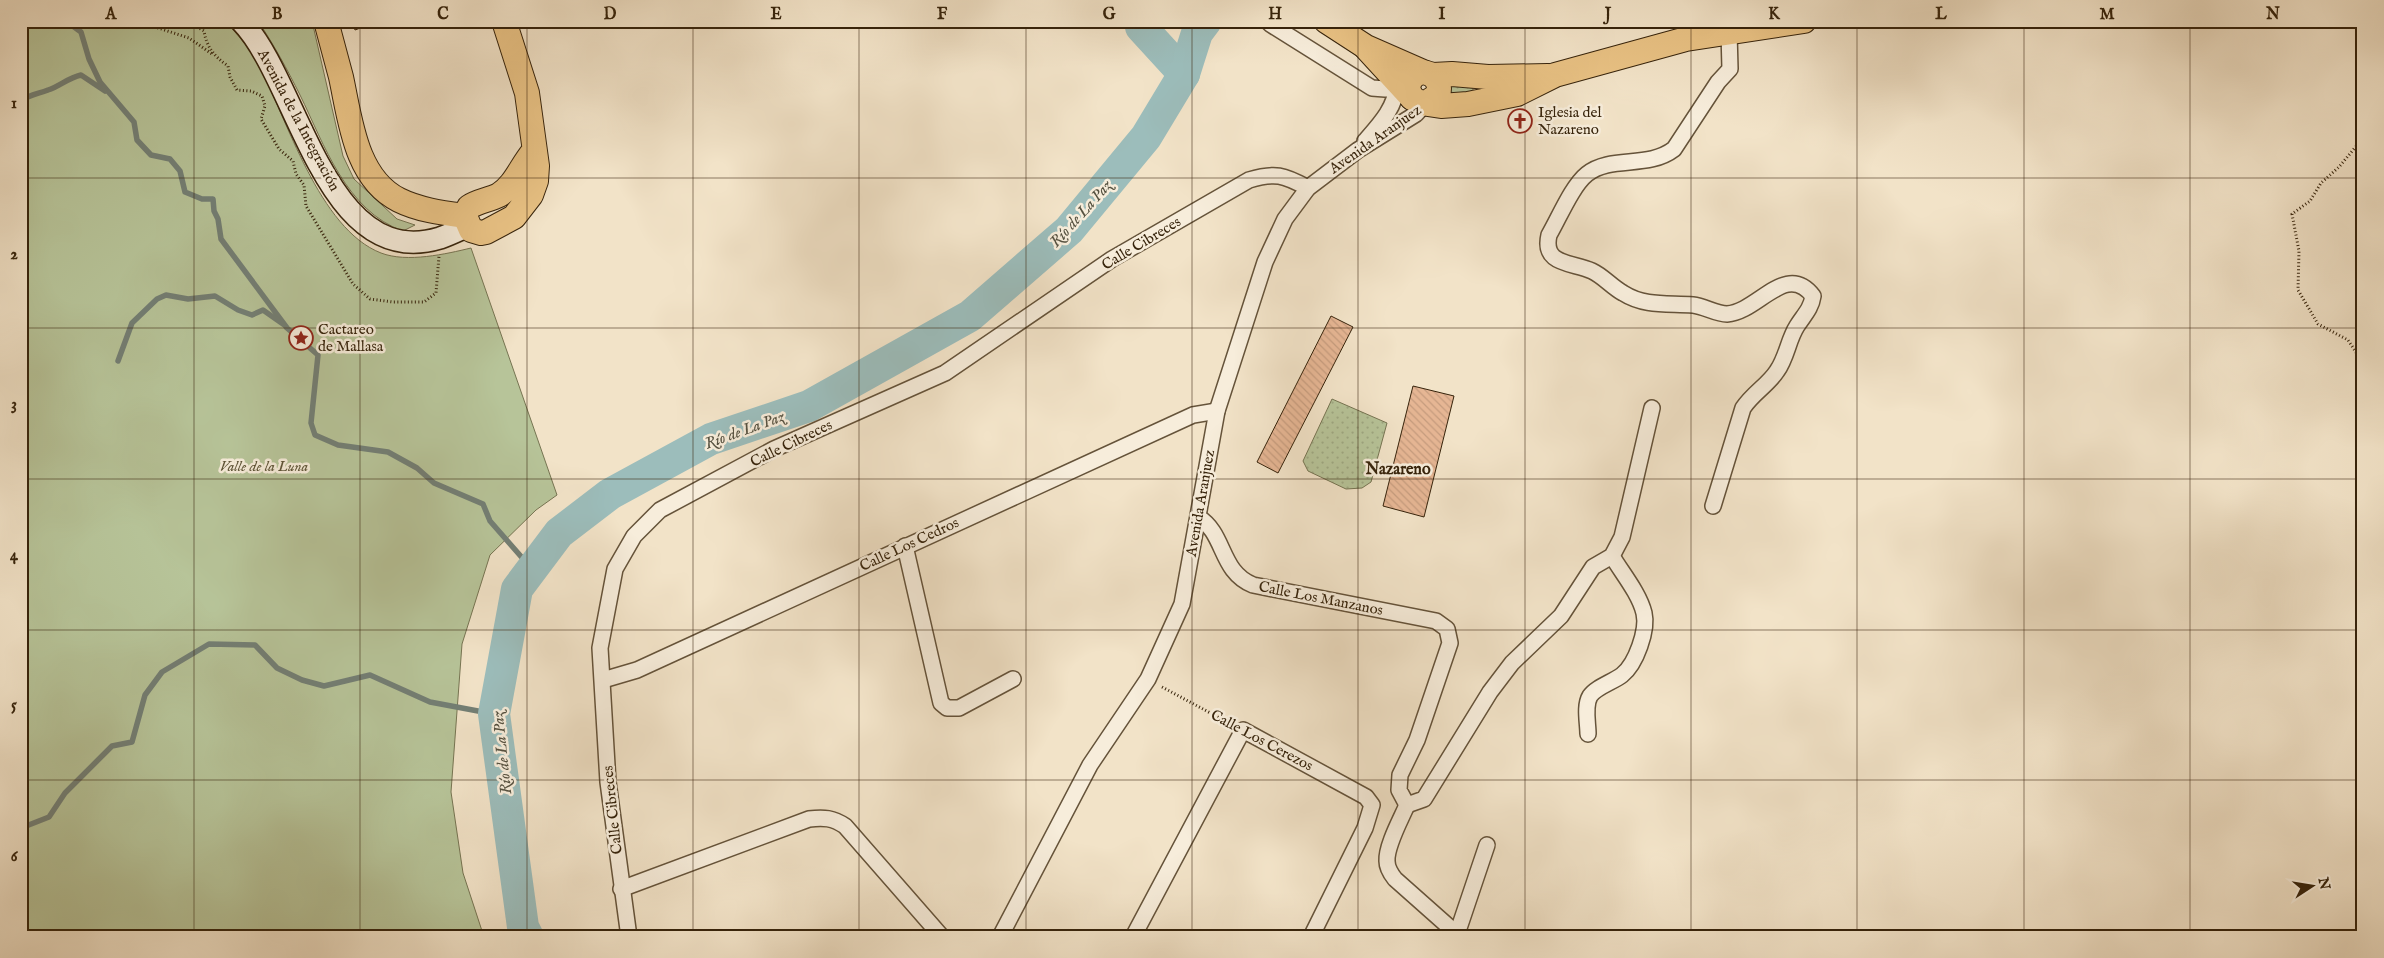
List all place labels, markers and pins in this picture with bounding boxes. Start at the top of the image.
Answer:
place label: Iglesia del Nazareno [1538,103,1602,139]
church icon: Iglesia del Nazareno [1507,108,1533,134]
place label: Cactareo de Mallasa [318,320,384,356]
place icon: Cactareo de Mallasa [288,325,314,351]

